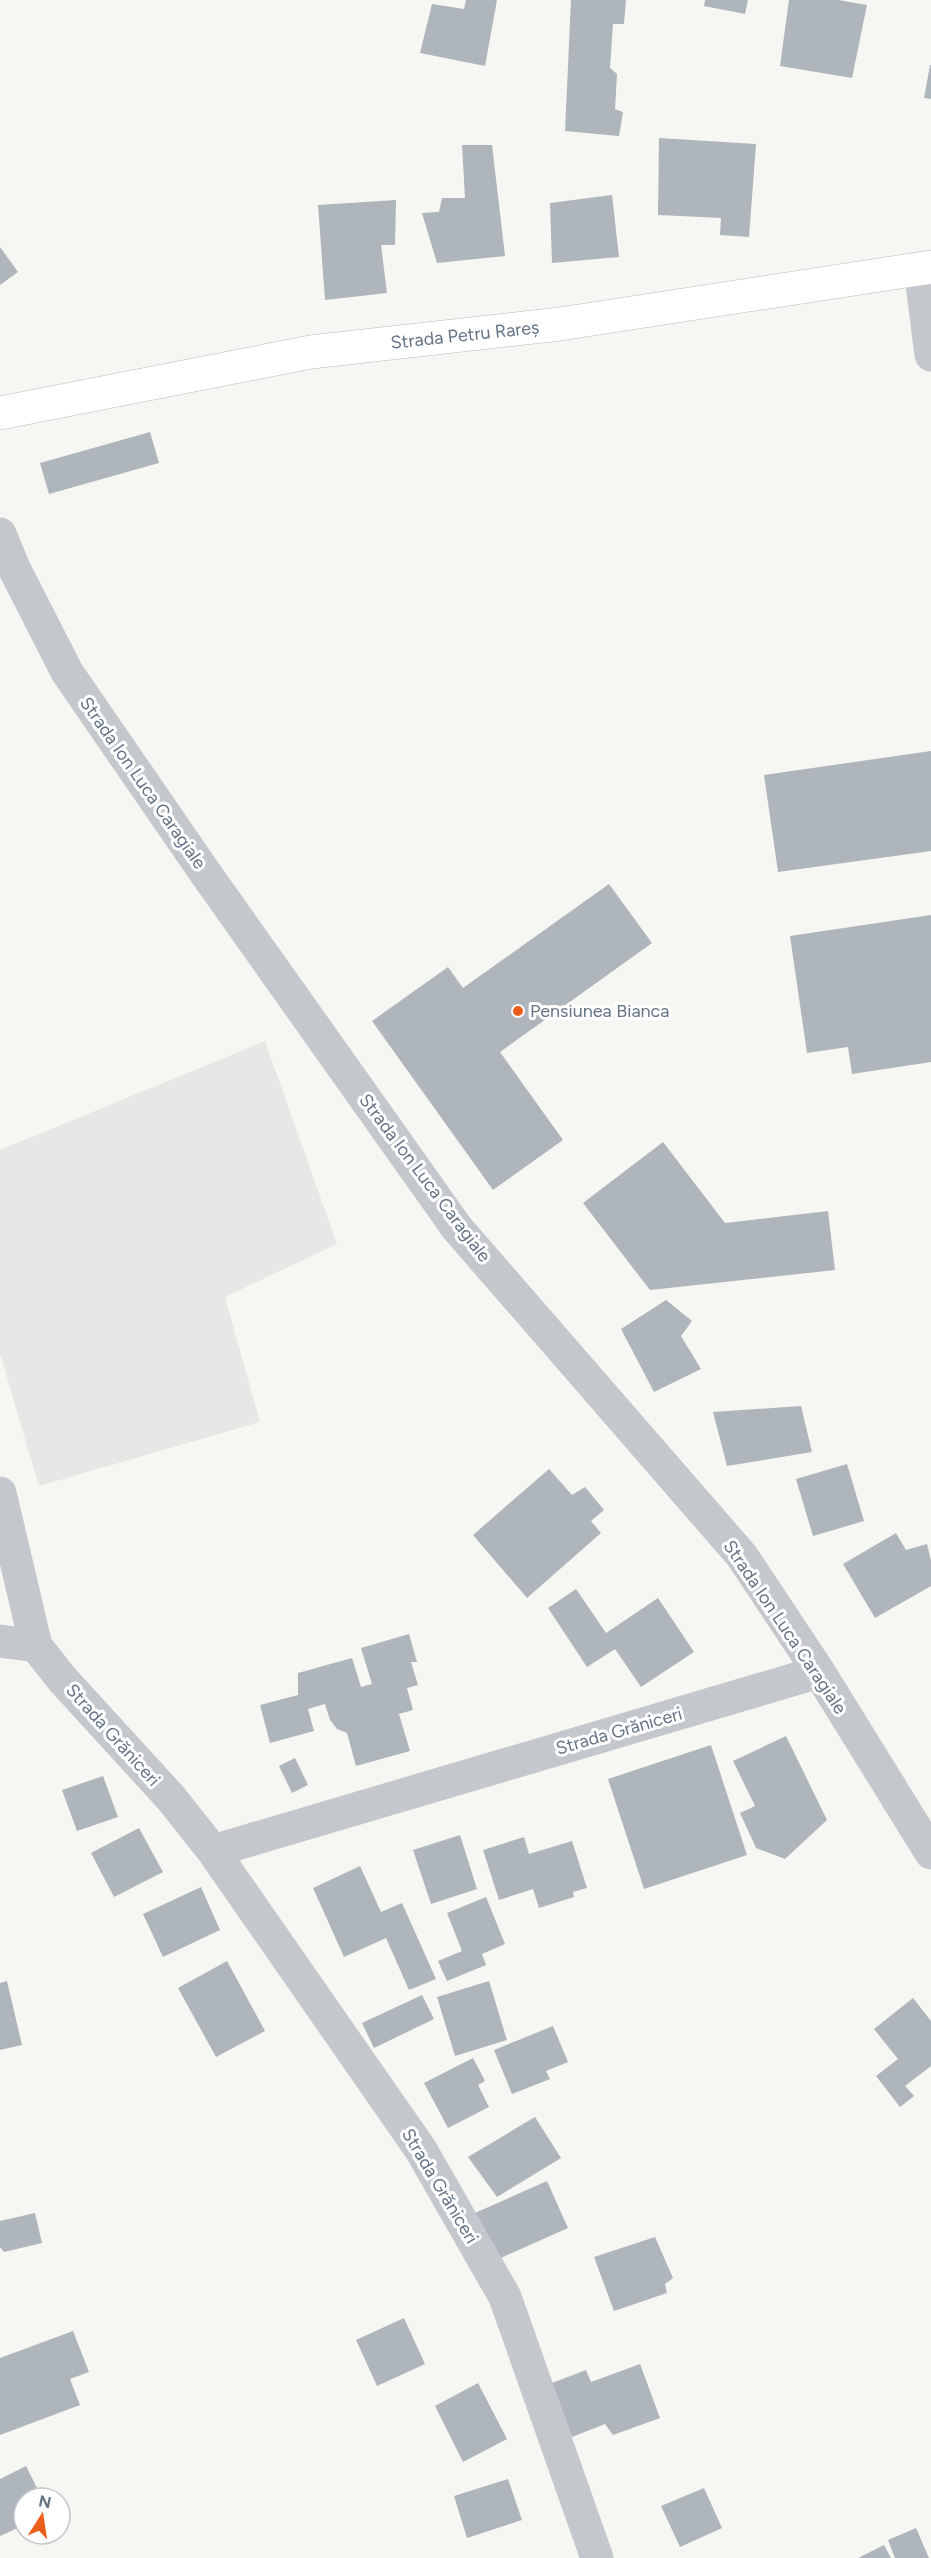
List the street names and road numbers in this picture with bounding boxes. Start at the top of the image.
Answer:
street label: Strada Petru Rareș [389,316,541,354]
street label: Strada Ion Luca Caragiale [75,693,211,873]
street label: Strada Ion Luca Caragiale [355,1090,496,1267]
street label: Strada Ion Luca Caragiale [719,1536,852,1718]
street label: Strada Grăniceri [61,1679,165,1791]
street label: Strada Grăniceri [553,1702,685,1760]
street label: Strada Grăniceri [397,2125,483,2247]

